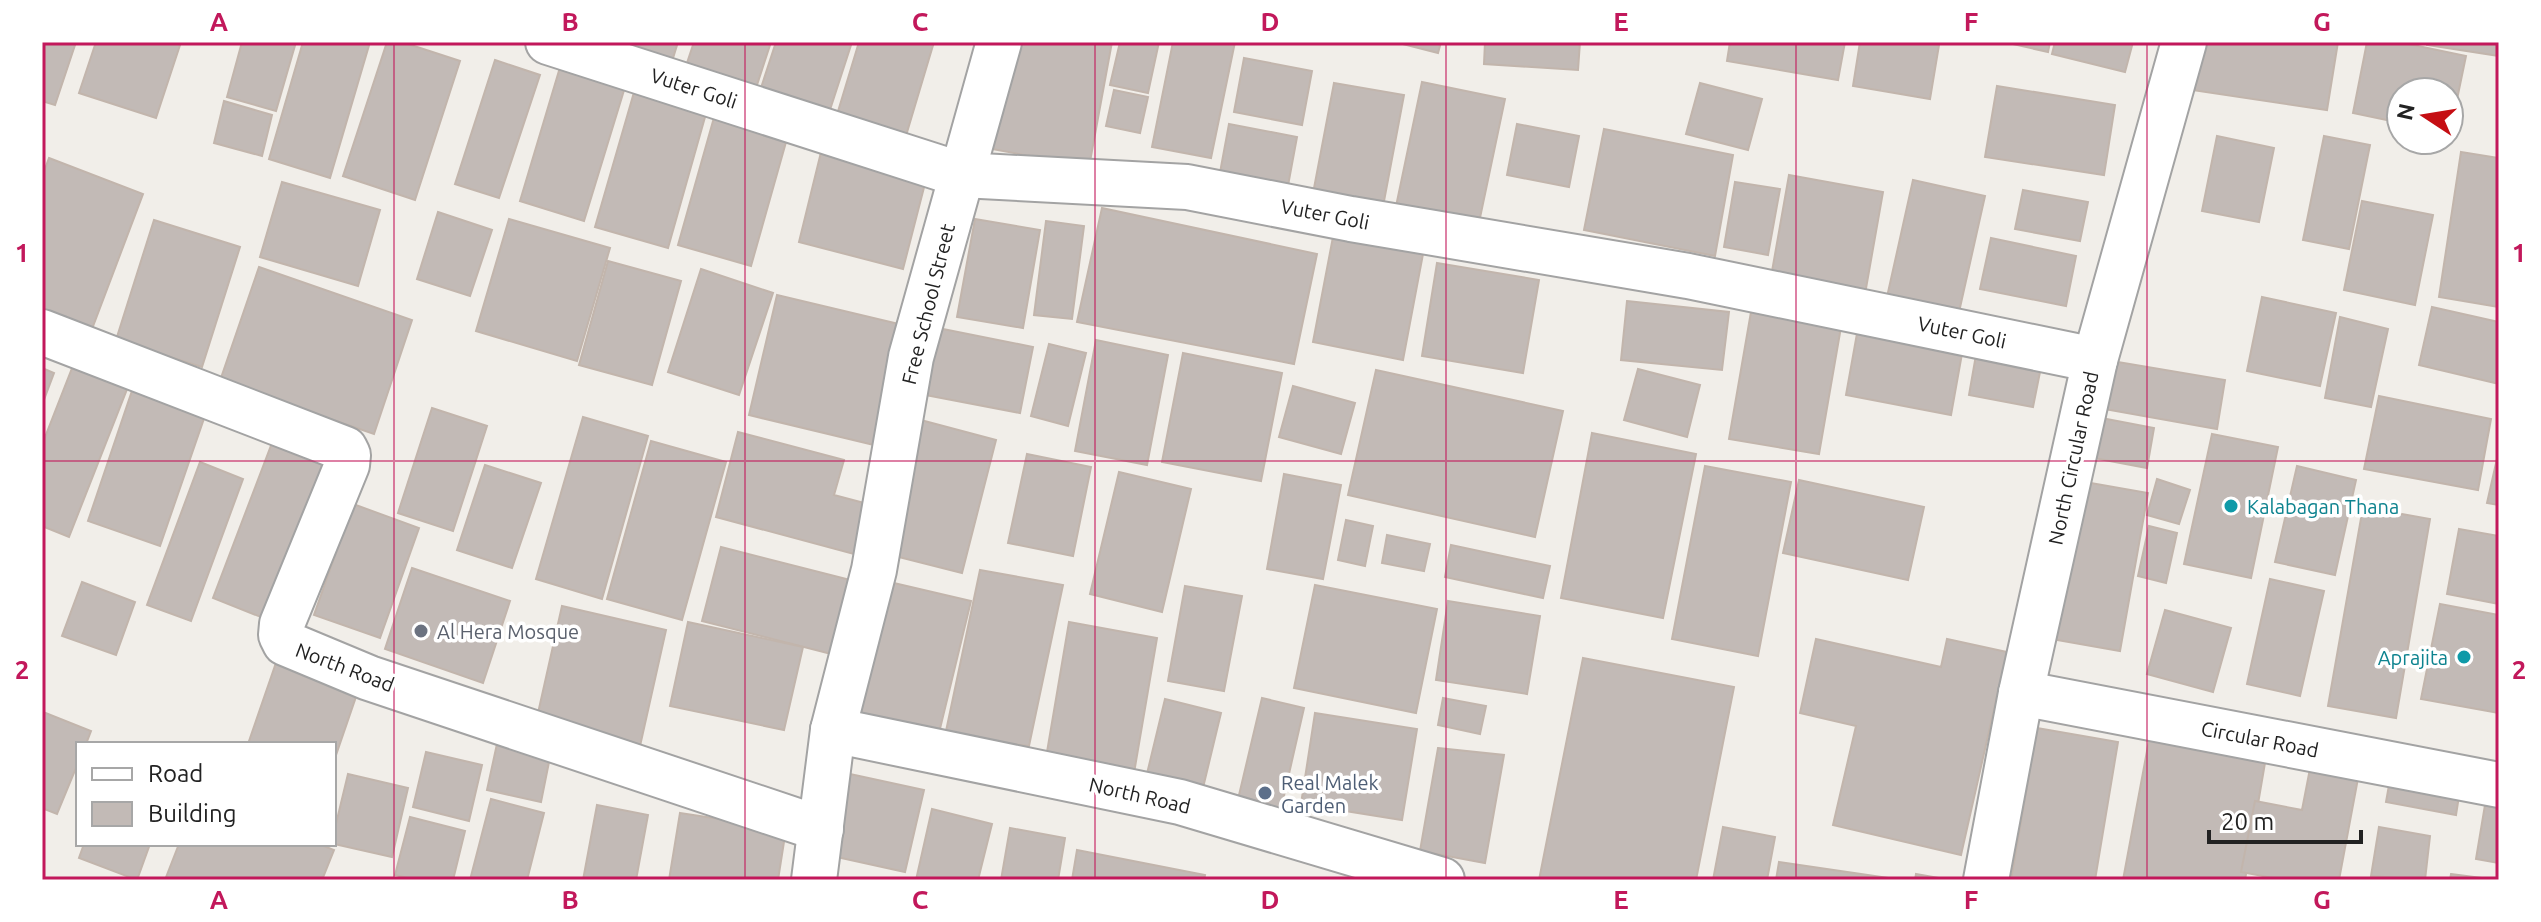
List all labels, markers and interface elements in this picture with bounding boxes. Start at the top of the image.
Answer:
text: A [210,7,229,36]
text: B [561,7,579,36]
text: C [912,7,929,36]
text: D [1261,7,1279,36]
text: E [1613,7,1629,36]
text: F [1964,7,1978,36]
text: G [2313,7,2331,36]
street label: Vuter Goli [648,63,740,113]
north arrow [2385,76,2465,156]
text: N [2391,101,2419,122]
street label: Vuter Goli [1279,194,1371,234]
street label: Free School Street [897,221,959,387]
text: 1 [15,238,29,267]
text: 1 [2512,238,2526,267]
street label: Vuter Goli [1916,311,2008,353]
street label: North Circular Road [2043,369,2103,547]
place label: Kalabagan Thana [2247,495,2399,518]
marker: Kalabagan Thana [2222,497,2240,515]
place label: Al Hera Mosque [437,620,579,643]
marker: Al Hera Mosque [412,622,430,640]
street label: North Road [293,638,397,696]
place label: Aprajita [2378,646,2448,669]
marker: Aprajita [2455,648,2473,666]
text: 2 [15,655,29,684]
text: 2 [2512,655,2526,684]
street label: Circular Road [2199,716,2321,762]
legend [76,742,336,846]
text: Road [148,760,203,787]
place label: Real Malek Garden [1281,771,1379,817]
street label: North Road [1087,772,1193,818]
marker: Real Malek Garden [1256,784,1274,802]
scale bar [2209,794,2361,844]
text: Building [148,800,236,827]
text: 20 m [2221,808,2274,835]
text: A [210,885,229,914]
text: B [561,885,579,914]
text: C [912,885,929,914]
text: D [1261,885,1279,914]
text: E [1613,885,1629,914]
text: F [1964,885,1978,914]
text: G [2313,885,2331,914]

